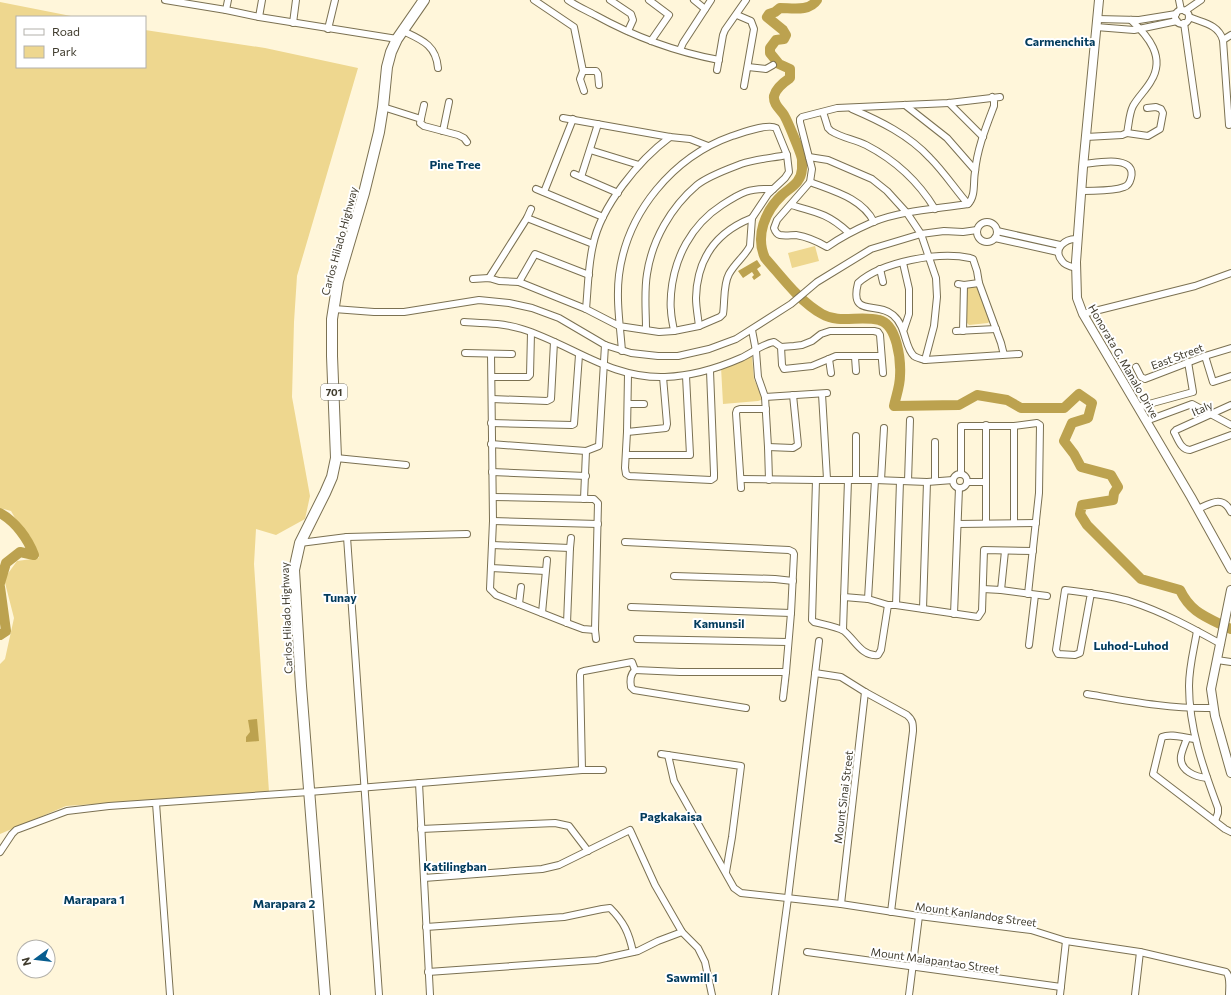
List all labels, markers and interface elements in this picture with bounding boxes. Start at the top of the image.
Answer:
legend [16,16,146,68]
text: Road [52,24,80,38]
district label: Carmenchita [1025,34,1095,48]
text: Park [52,44,78,58]
district label: Pine Tree [429,157,481,171]
street label: Carlos Hilado Highway [318,185,360,297]
street label: Honorata G. Manalo Drive [1086,302,1162,420]
street label: East Street [1149,340,1206,372]
road number: 701 [321,384,347,400]
street label: Italy [1189,397,1215,418]
street label: Carlos Hilado Highway [278,562,294,674]
district label: Tunay [323,590,357,604]
district label: Kamunsil [693,616,745,630]
district label: Luhod-Luhod [1093,638,1169,652]
street label: Mount Sinai Street [831,749,855,844]
district label: Pagkakaisa [640,809,702,823]
district label: Katilingban [423,859,487,873]
district label: Marapara 1 [63,892,125,906]
district label: Marapara 2 [253,896,315,910]
street label: Mount Kanlandog Street [914,899,1038,929]
north arrow [16,939,56,979]
street label: Mount Malapantao Street [870,945,1000,976]
text: N [19,956,33,967]
district label: Sawmill 1 [666,970,718,984]

